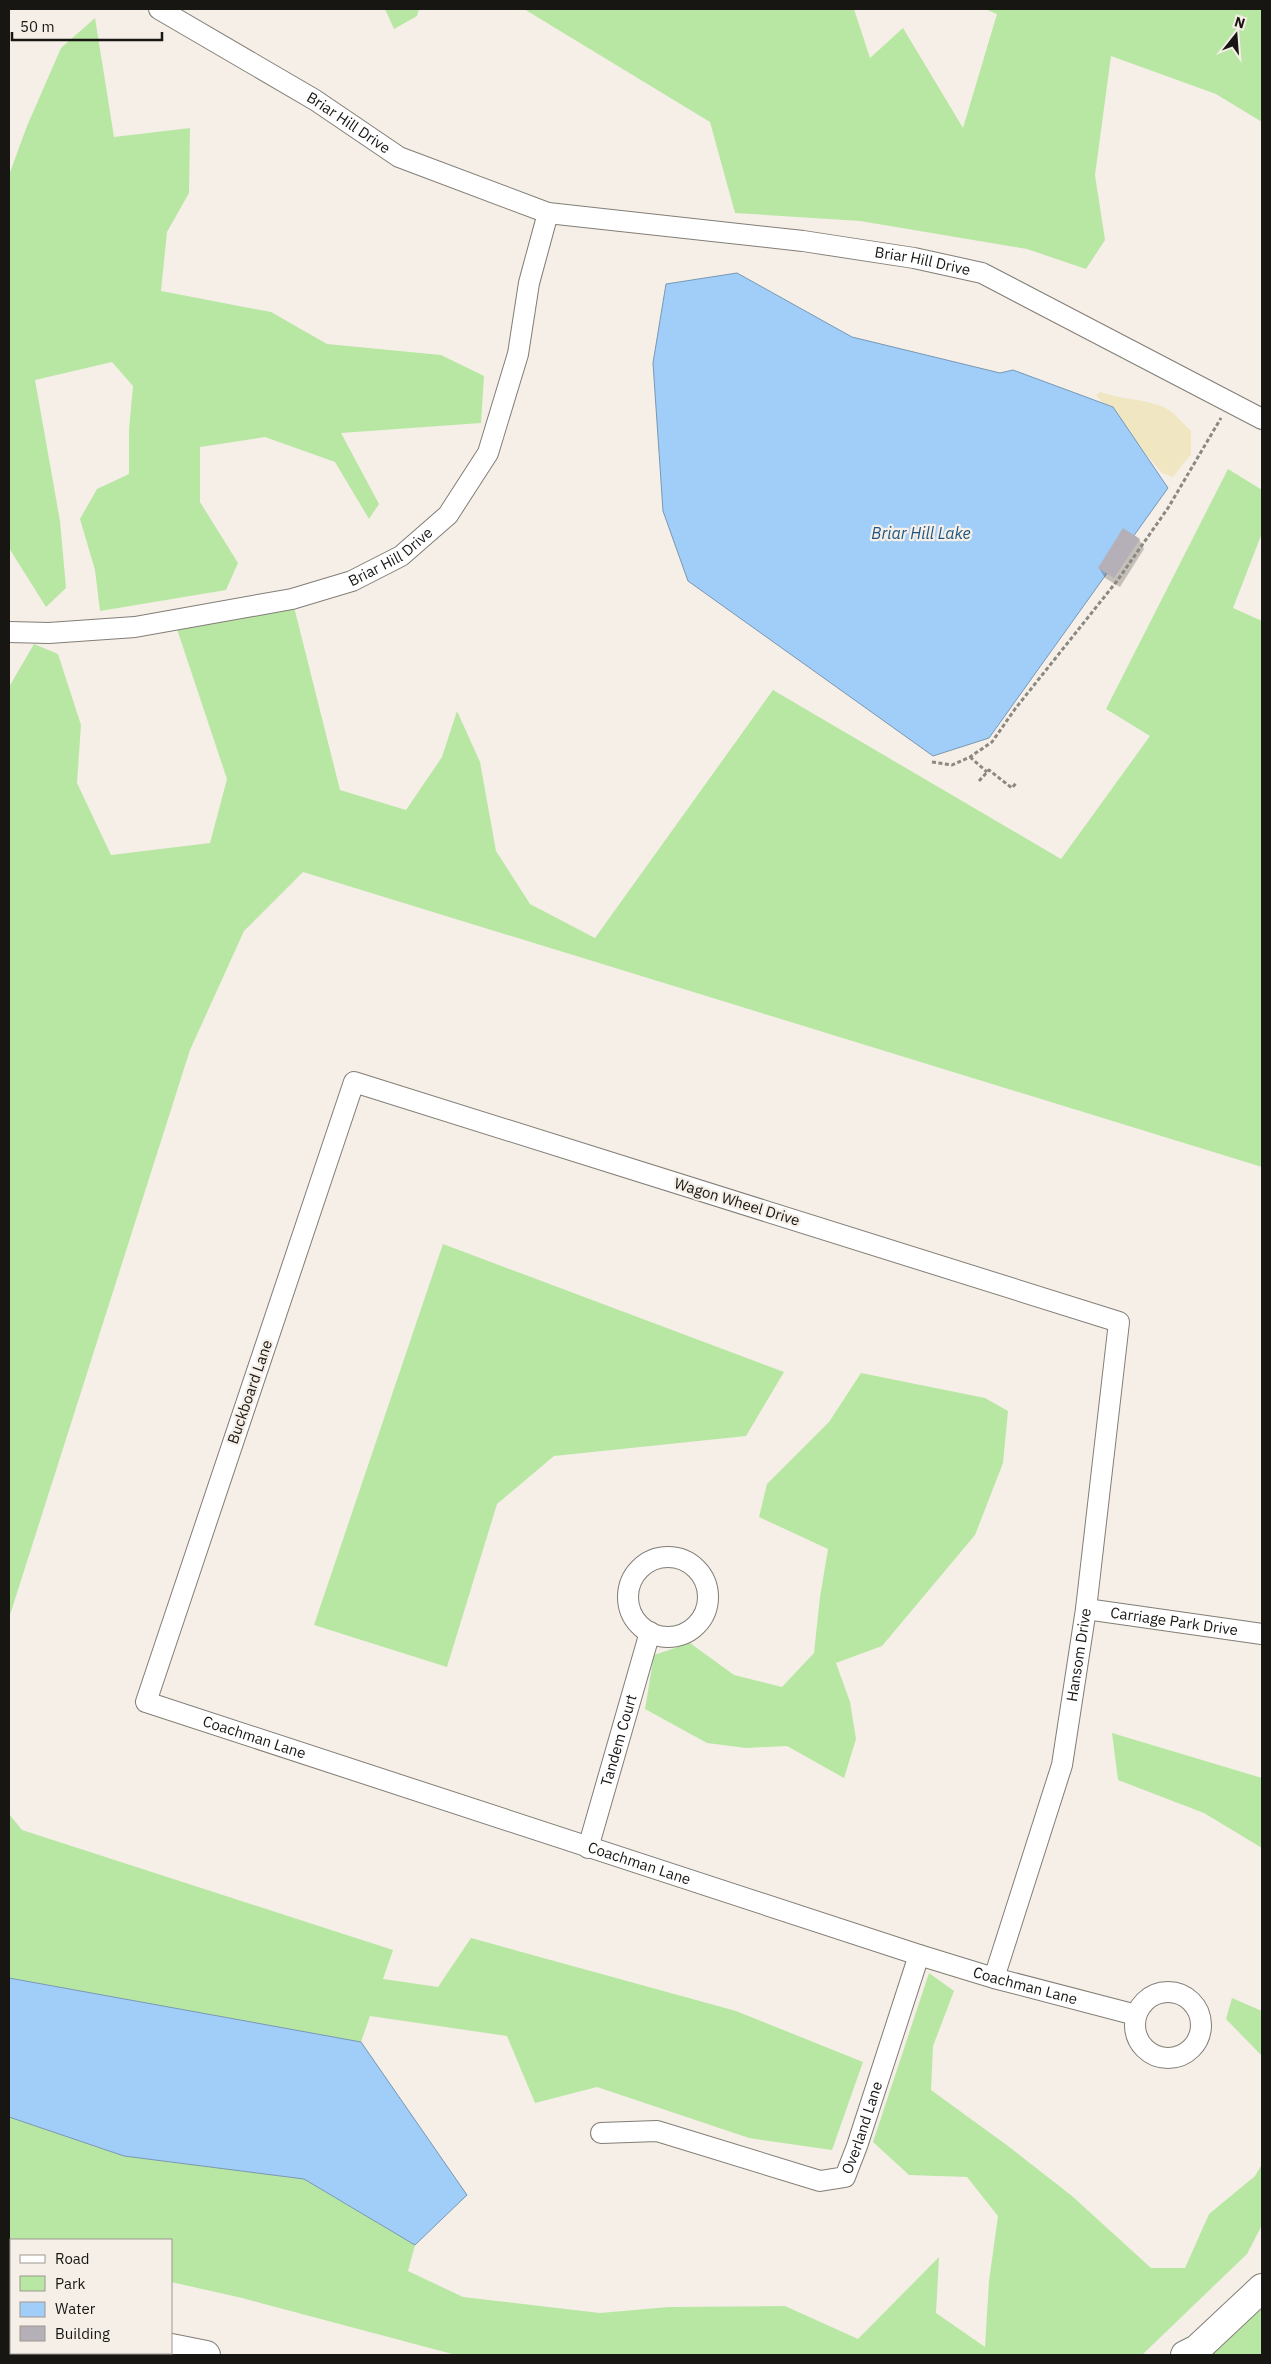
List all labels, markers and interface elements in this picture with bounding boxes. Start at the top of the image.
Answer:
scale bar [12,10,162,42]
north arrow [1211,10,1261,60]
text: N [1232,12,1247,33]
text: 50 m [20,17,55,36]
street label: Briar Hill Drive [303,87,394,157]
street label: Briar Hill Drive [873,242,972,279]
street label: Briar Hill Drive [345,523,436,590]
water label: Briar Hill Lake [871,523,971,543]
street label: Wagon Wheel Drive [672,1173,802,1230]
street label: Buckboard Lane [223,1337,276,1446]
street label: Carriage Park Drive [1109,1603,1239,1639]
street label: Hansom Drive [1062,1607,1095,1703]
street label: Tandem Court [596,1692,641,1788]
street label: Coachman Lane [200,1711,308,1763]
street label: Coachman Lane [585,1837,693,1889]
street label: Coachman Lane [971,1962,1080,2008]
street label: Overland Lane [837,2079,886,2177]
legend [10,2239,172,2354]
text: Road [55,2249,90,2268]
text: Park [55,2274,85,2293]
text: Water [55,2299,96,2318]
text: Building [55,2324,110,2343]

